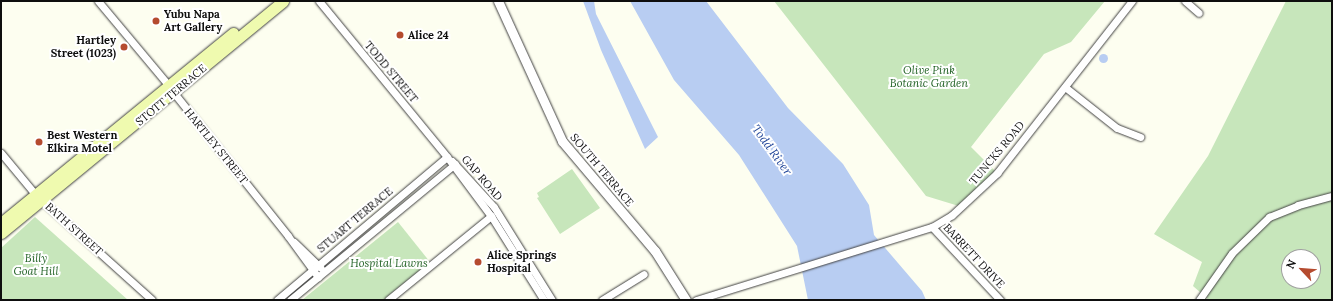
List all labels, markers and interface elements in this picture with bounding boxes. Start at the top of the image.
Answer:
place label: Yubu Napa Art Gallery [164,8,222,34]
marker: Yubu Napa Art Gallery [151,16,161,26]
place label: Alice 24 [408,28,449,42]
marker: Alice 24 [395,30,405,40]
place label: Hartley Street (1023) [51,34,116,60]
street label: TODD STREET [362,39,420,105]
marker: Hartley Street (1023) [119,42,129,52]
street label: STOTT TERRACE [133,62,209,128]
park label: Olive Pink Botanic Garden [890,64,968,90]
street label: HARTLEY STREET [181,106,251,186]
street label: TUNCKS ROAD [967,119,1027,187]
water label: Todd River [749,122,795,178]
place label: Best Western Elkira Motel [47,129,117,155]
street label: SOUTH TERRACE [568,131,636,209]
marker: Best Western Elkira Motel [34,137,44,147]
street label: GAP ROAD [459,153,505,203]
street label: STUART TERRACE [315,185,395,255]
street label: BATH STREET [43,200,105,258]
street label: BARRETT DRIVE [941,221,1007,291]
place label: Alice Springs Hospital [487,249,556,275]
north arrow [1281,249,1321,289]
park label: Billy Goat Hill [13,252,59,278]
park label: Hospital Lawns [350,256,428,270]
marker: Alice Springs Hospital [472,256,484,268]
text: N [1283,257,1299,271]

